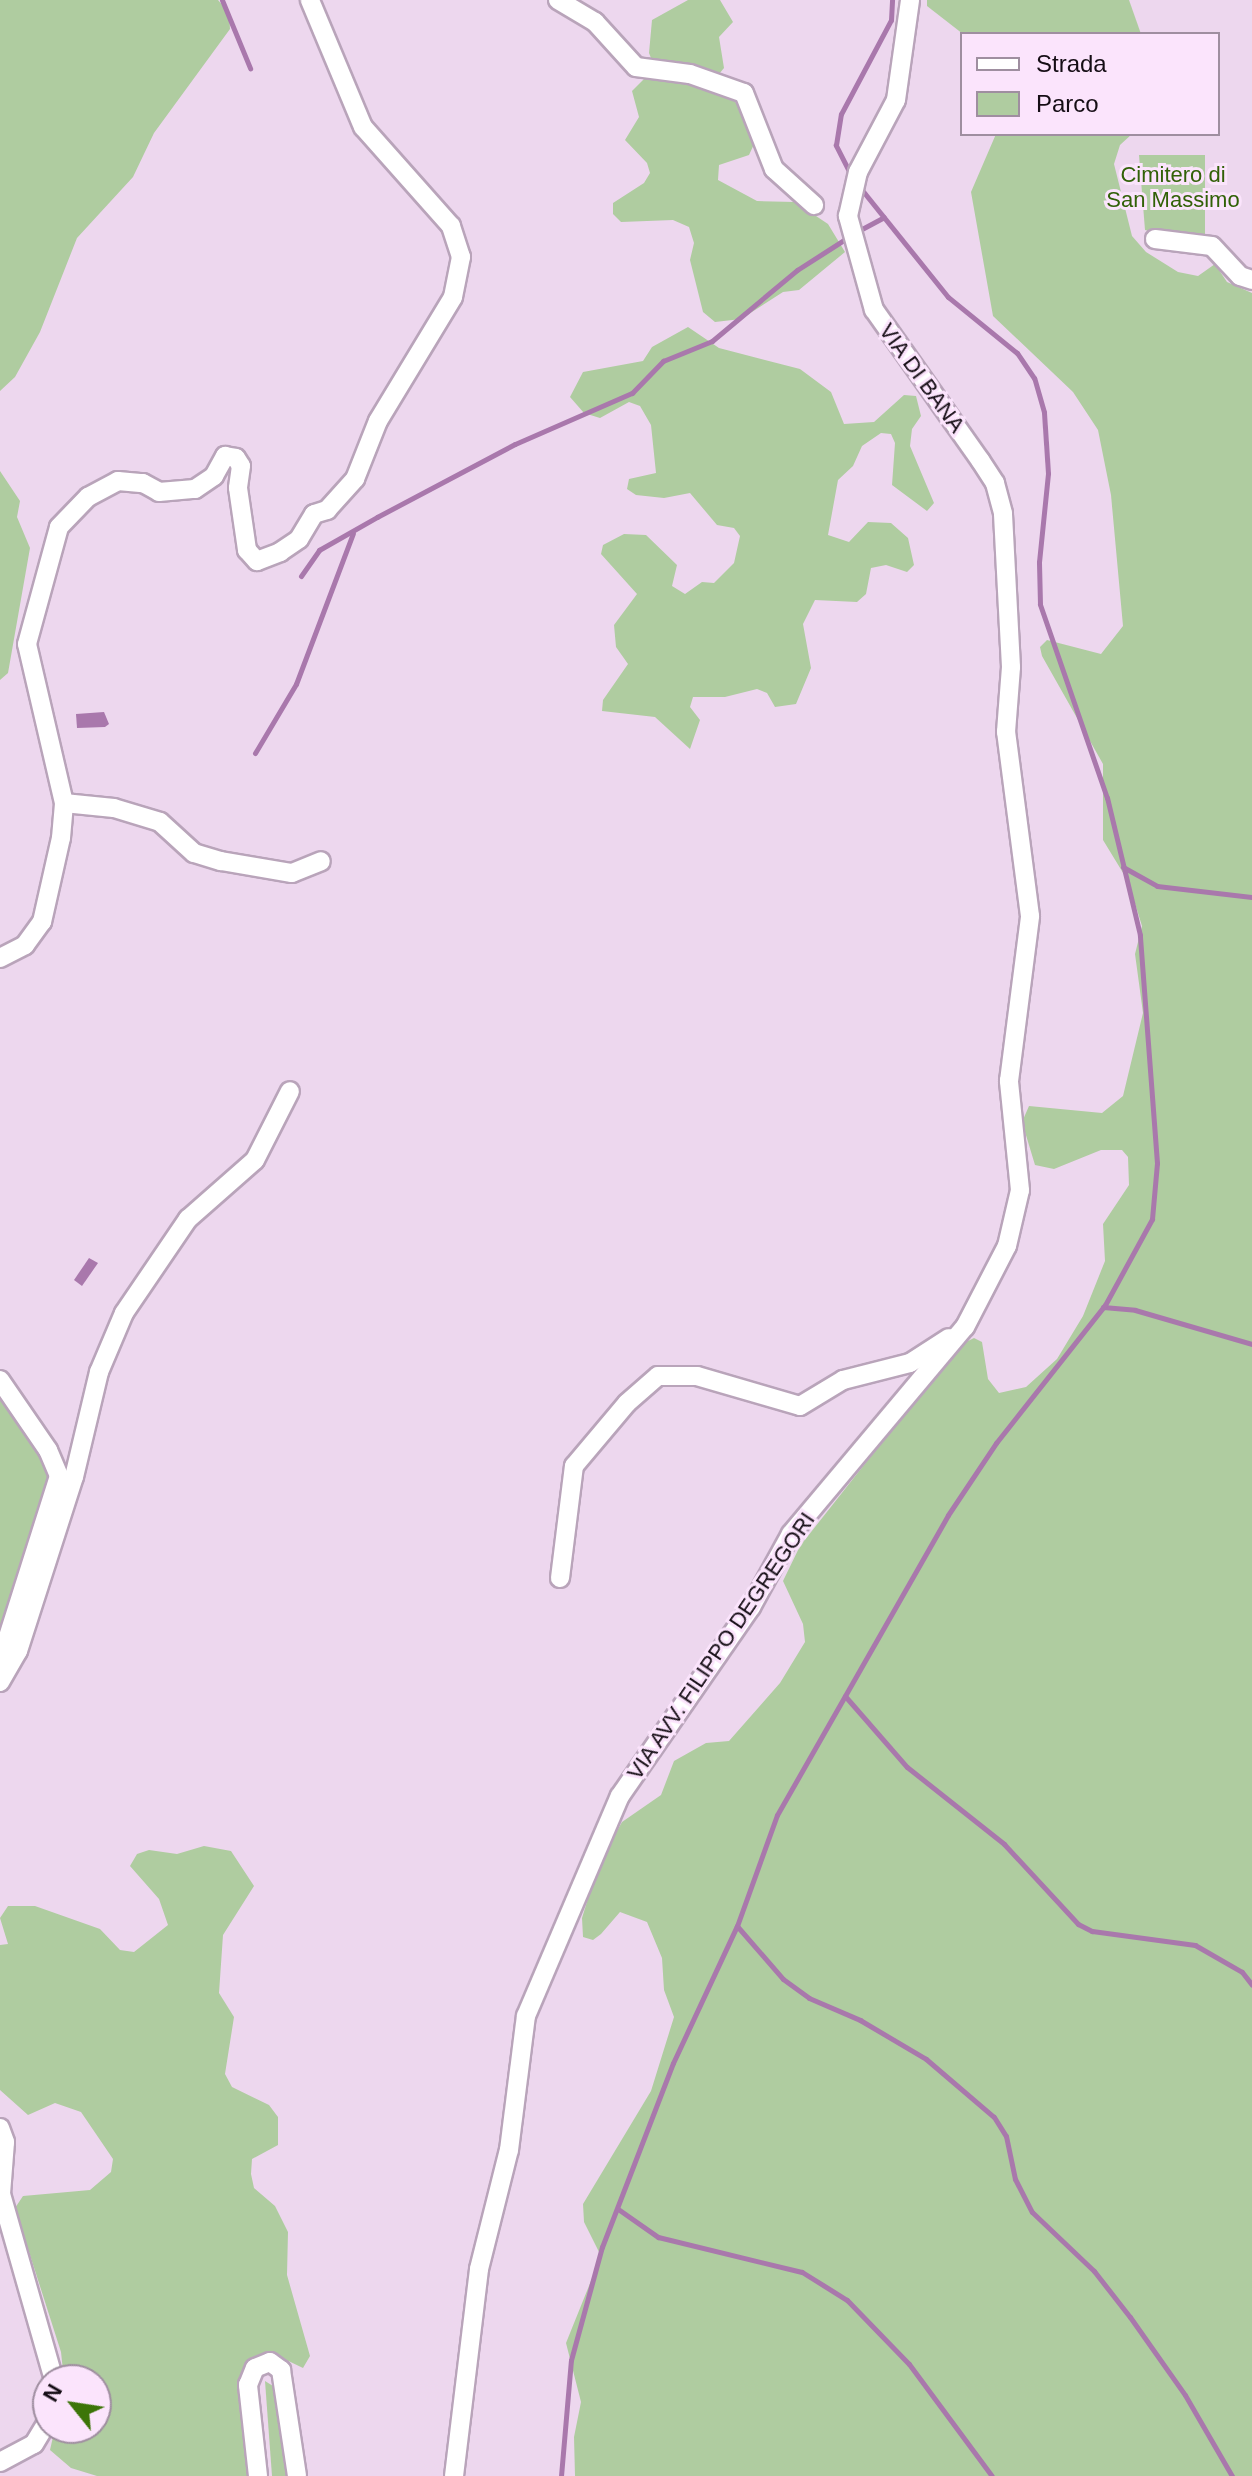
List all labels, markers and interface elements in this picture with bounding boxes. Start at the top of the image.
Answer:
legend [960,32,1220,136]
text: Strada [1036,50,1107,77]
text: Parco [1036,90,1099,117]
park label: Cimitero di San Massimo [1106,161,1240,212]
street label: VIA DI BANA [873,318,971,438]
street label: VIA AVV. FILIPPO DEGREGORI [621,1506,821,1786]
north arrow [32,2364,112,2444]
text: N [38,2380,67,2406]

